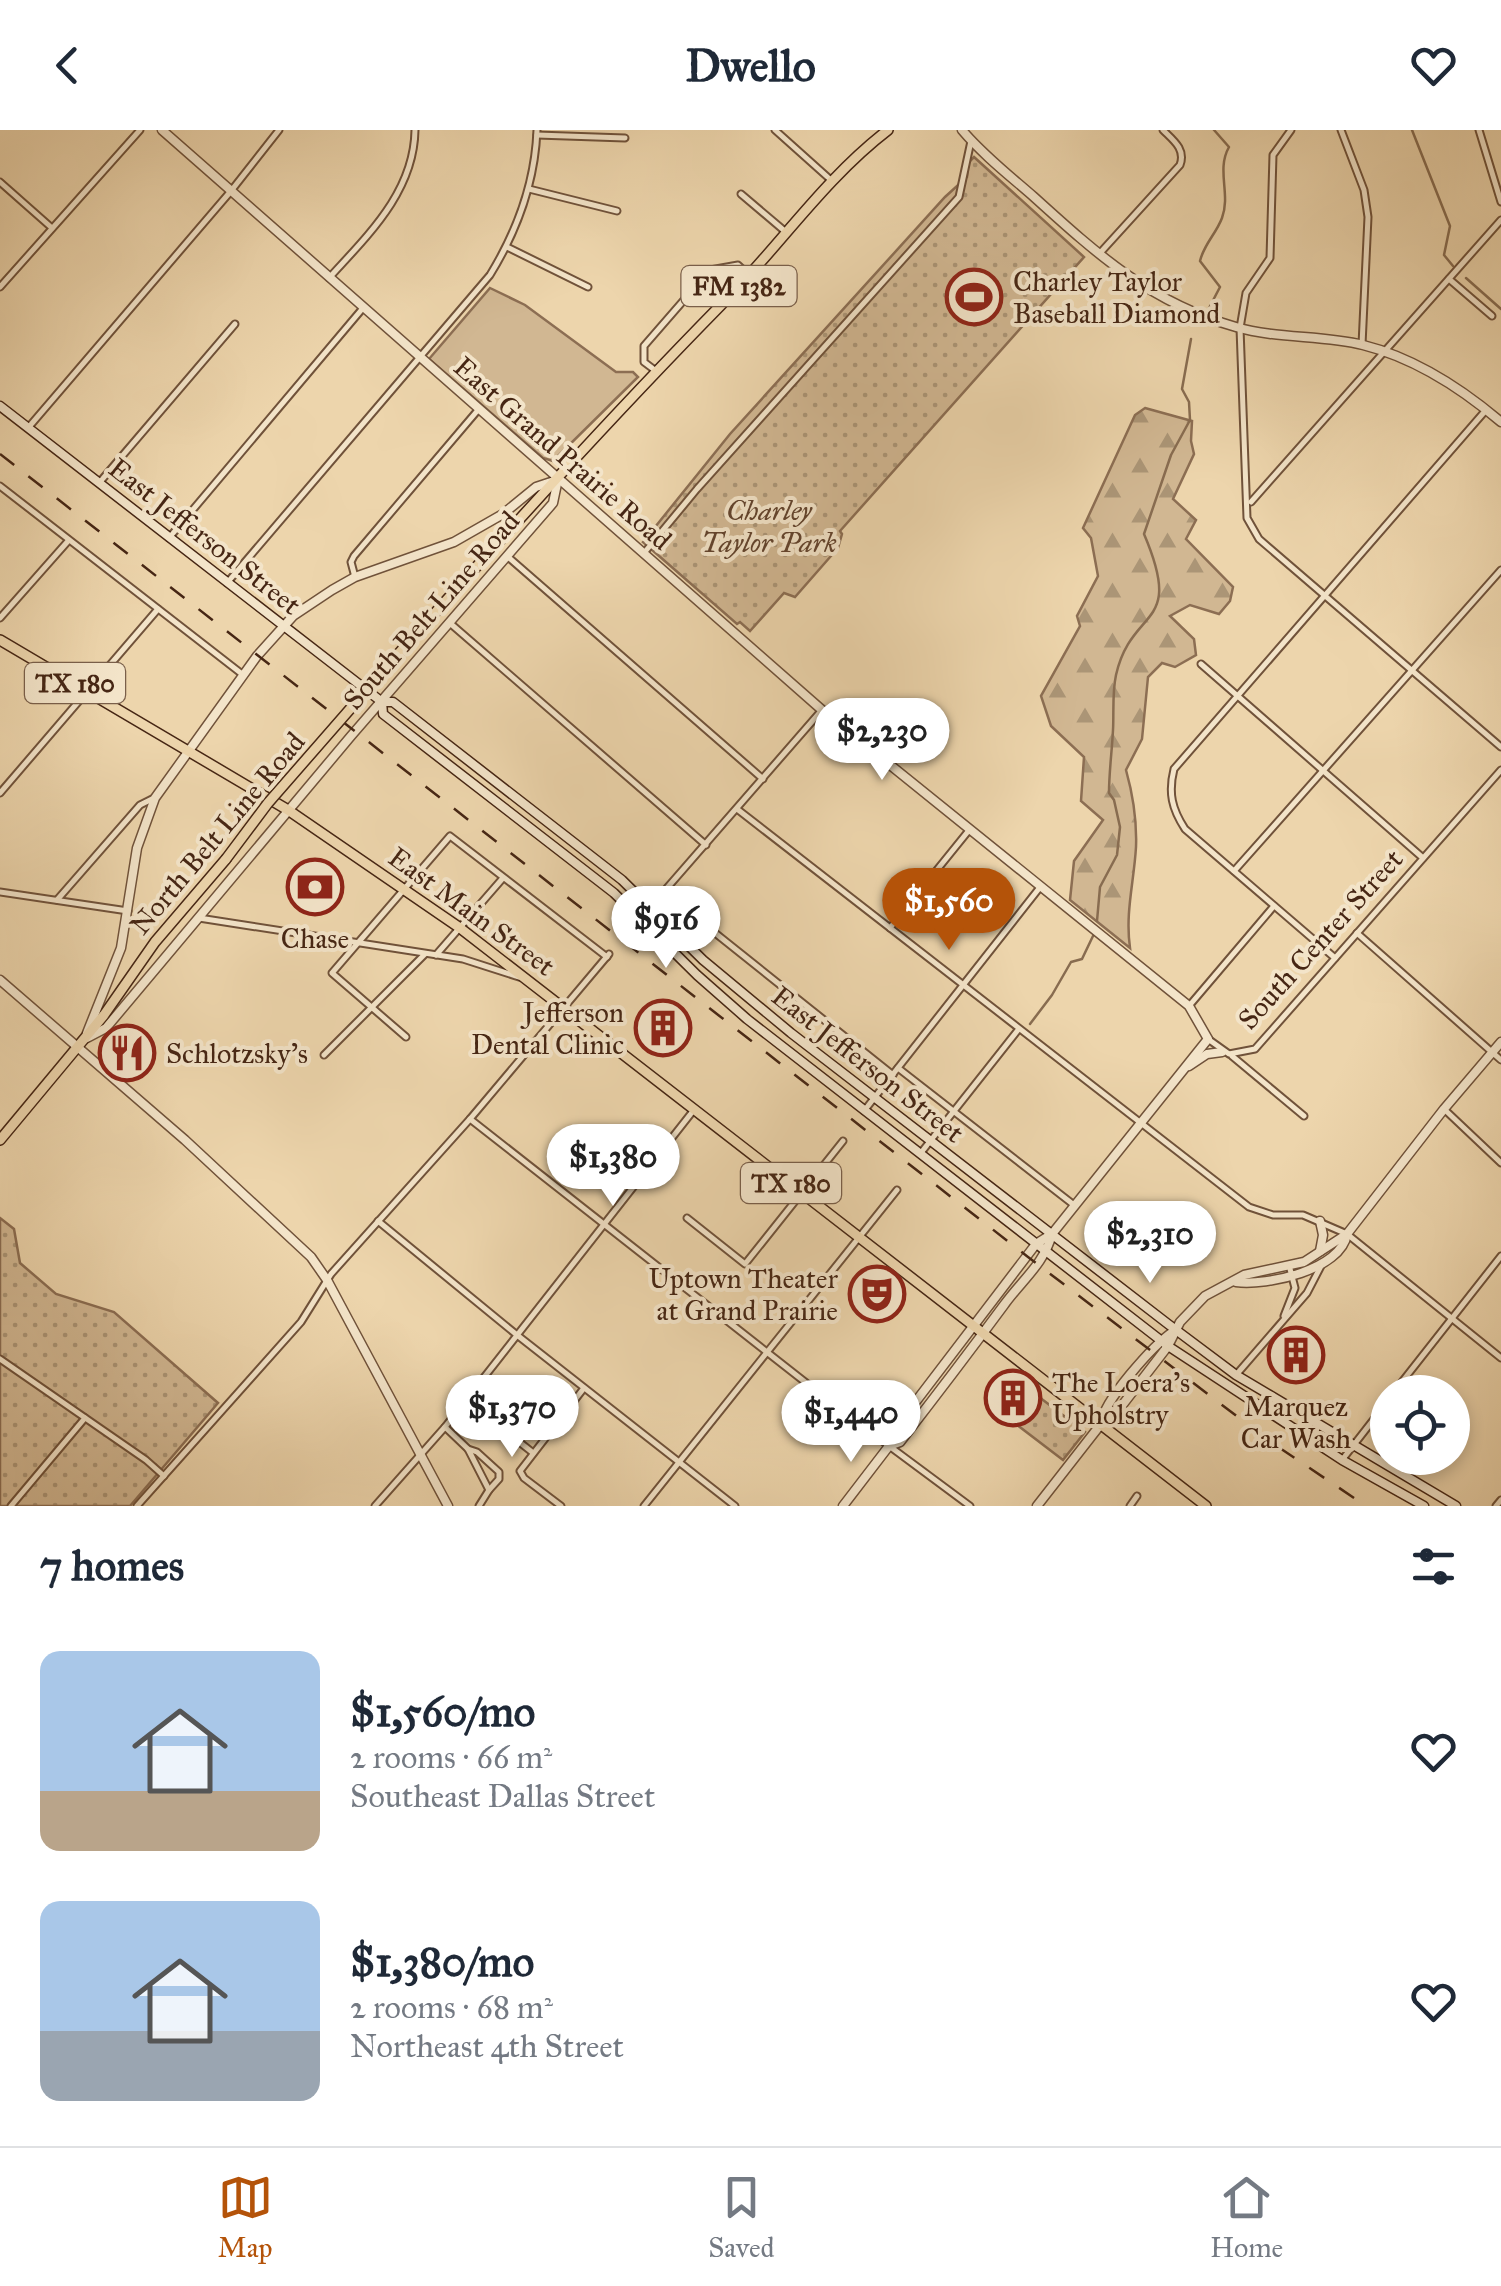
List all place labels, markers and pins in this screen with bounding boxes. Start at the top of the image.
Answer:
place label: Charley Taylor Baseball Diamond [1013,264,1220,331]
sports icon: Charley Taylor Baseball Diamond [944,267,1004,327]
pin: $2,230 [801,698,963,783]
bank icon: Chase [285,857,345,917]
pin: $1,560 [868,868,1030,953]
pin: $916 [607,886,725,971]
place label: Chase [281,921,349,956]
place label: Jefferson Dental Clinic [471,995,624,1062]
building icon: Jefferson Dental Clinic [633,998,693,1058]
restaurant icon: Schlotzsky's [97,1023,157,1083]
place label: Schlotzsky's [166,1036,308,1071]
pin: $1,380 [532,1124,694,1209]
pin: $2,310 [1069,1201,1231,1286]
place label: Uptown Theater at Grand Prairie [648,1261,838,1328]
theatre icon: Uptown Theater at Grand Prairie [847,1264,907,1324]
building icon: Marquez Car Wash [1266,1325,1326,1385]
place label: The Loera's Upholstry [1052,1365,1190,1432]
building icon: The Loera's Upholstry [983,1368,1043,1428]
pin: $1,370 [431,1375,593,1460]
pin: $1,440 [770,1380,932,1465]
place label: Marquez Car Wash [1241,1389,1352,1456]

